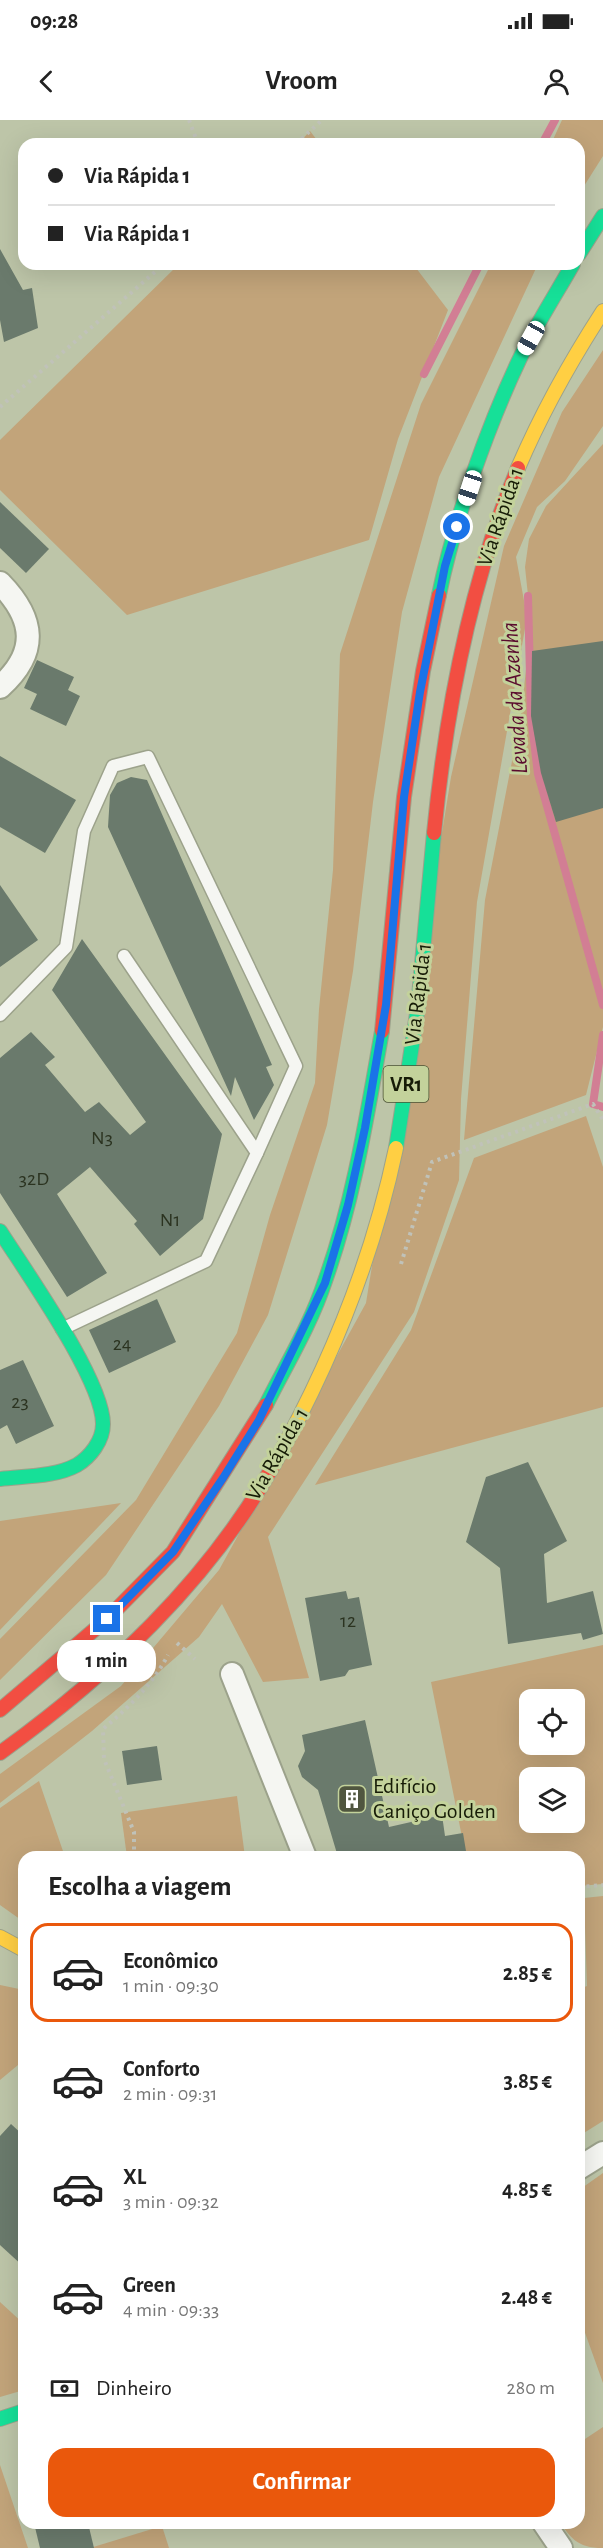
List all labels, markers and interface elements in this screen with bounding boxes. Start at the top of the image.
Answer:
text: 09:28 [30,10,78,32]
icon: back [30,65,63,98]
icon: person [540,65,573,98]
text: Vroom [265,67,338,94]
text: Via Rápida 1 [84,165,190,187]
text: Via Rápida 1 [84,223,190,245]
car [514,318,548,358]
street label: Via Rápida 1 [473,465,527,569]
car [456,468,484,508]
route start [443,513,470,540]
water label: Levada da Azenha [498,621,532,775]
street label: Via Rápida 1 [401,942,435,1046]
road number: VR1 [384,1066,428,1102]
house number: N3 [91,1128,113,1148]
house number: 32D [19,1169,49,1189]
house number: N1 [160,1210,180,1230]
house number: 24 [113,1334,131,1354]
house number: 23 [11,1392,29,1412]
street label: Via Rápida 1 [242,1404,312,1504]
route end [93,1605,120,1632]
house number: 12 [340,1611,356,1631]
callout: 1 min [57,1640,156,1682]
text: 1 min [85,1651,128,1671]
map controls [519,1689,585,1833]
button: locate [519,1689,585,1755]
button: layers [519,1767,585,1833]
place label: Edifício Caniço Golden [373,1775,496,1822]
building icon: Edifício Caniço Golden [336,1783,368,1815]
text: Escolha a viagem [48,1873,231,1900]
icon: car [51,1946,105,2000]
text: Econômico [123,1950,218,1972]
text: 2.85 € [503,1962,552,1984]
text: 1 min · 09:30 [123,1976,219,1996]
icon: car [51,2054,105,2108]
text: Conforto [123,2058,200,2080]
text: 3.85 € [504,2070,552,2092]
text: 2 min · 09:31 [123,2084,217,2104]
icon: car [51,2162,105,2216]
text: XL [123,2166,146,2188]
text: 4.85 € [502,2178,552,2200]
text: 3 min · 09:32 [123,2192,219,2212]
icon: car [51,2270,105,2324]
text: Green [123,2274,176,2296]
text: 2.48 € [501,2286,552,2308]
text: 4 min · 09:33 [123,2300,219,2320]
icon: cash [48,2372,81,2405]
text: Dinheiro [96,2377,172,2399]
text: 280 m [507,2378,555,2398]
button: Confirmar [48,2448,555,2517]

